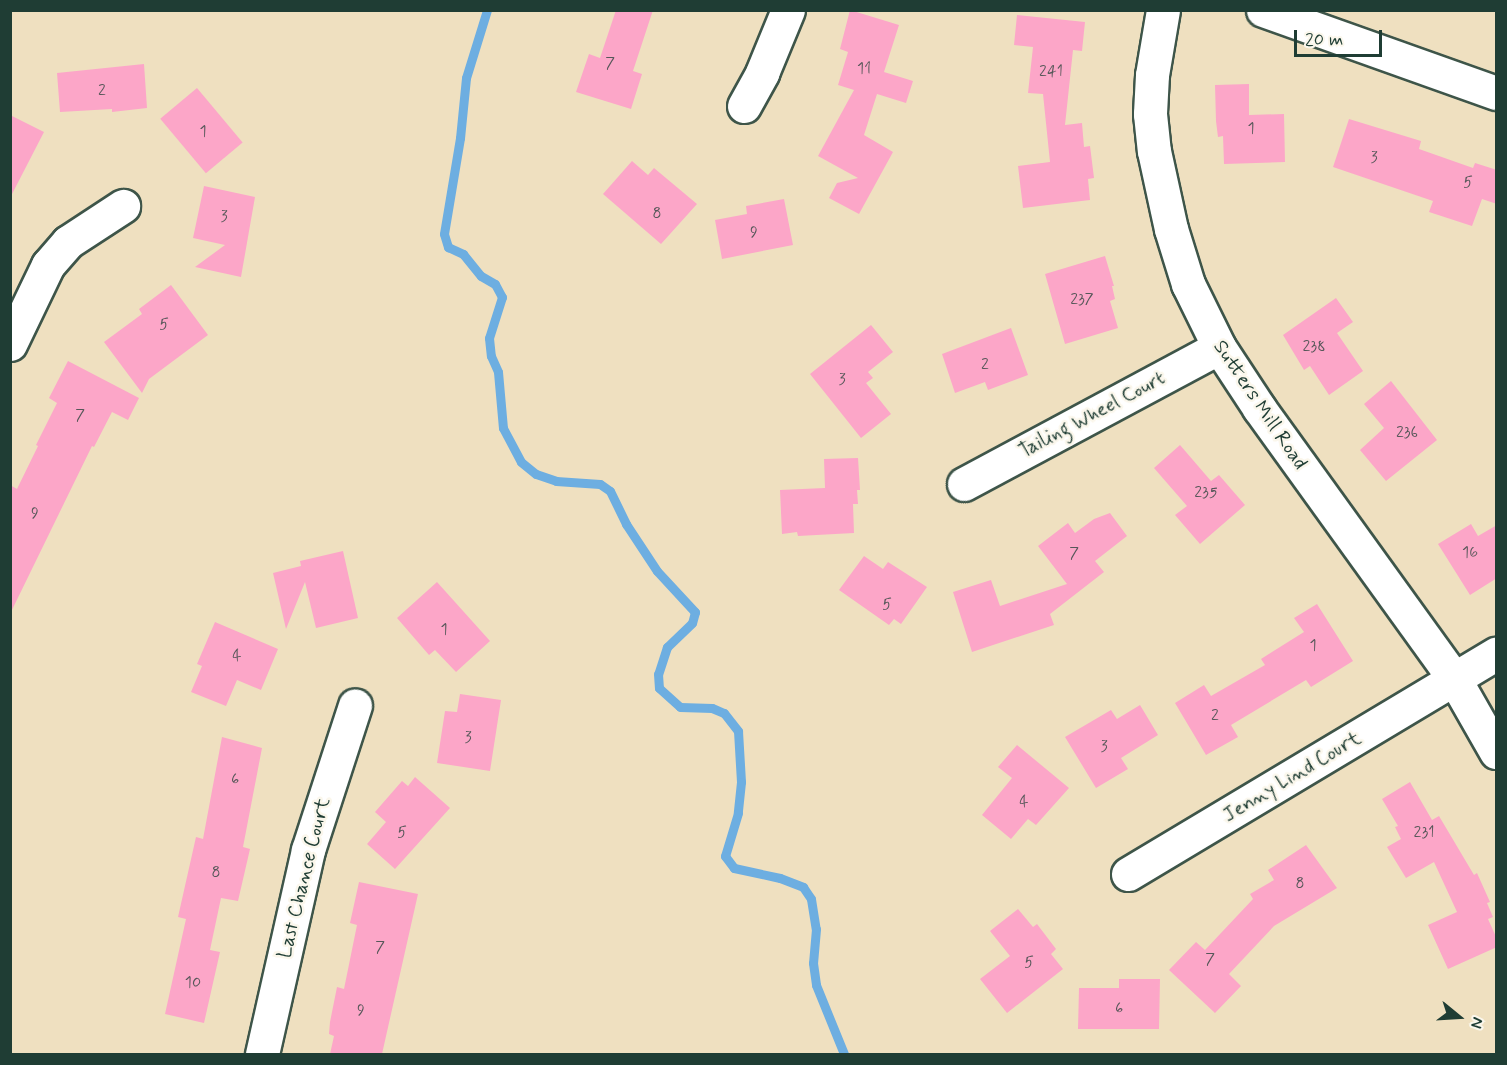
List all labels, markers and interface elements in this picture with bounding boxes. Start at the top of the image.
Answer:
scale bar [1297,18,1386,56]
text: 20 m [1305,28,1343,52]
house number: 7 [605,54,615,74]
house number: 11 [857,59,871,79]
house number: 241 [1039,62,1063,82]
house number: 2 [98,81,106,101]
house number: 1 [1247,119,1255,139]
house number: 1 [199,122,207,142]
house number: 3 [1370,148,1378,168]
house number: 5 [1463,173,1473,193]
house number: 8 [652,204,662,224]
house number: 3 [220,207,228,227]
house number: 9 [750,223,758,243]
house number: 237 [1070,290,1094,310]
house number: 5 [159,315,169,335]
street label: Sutters Mill Road [1208,336,1312,474]
house number: 238 [1302,337,1326,357]
house number: 2 [981,355,989,375]
street label: Tailing Wheel Court [1013,366,1171,464]
house number: 3 [838,370,846,390]
house number: 7 [75,406,85,426]
house number: 236 [1396,423,1418,443]
house number: 235 [1194,483,1218,503]
house number: 9 [31,504,39,524]
house number: 16 [1462,543,1478,563]
house number: 7 [1069,544,1079,564]
house number: 5 [882,595,892,615]
house number: 1 [440,620,448,640]
house number: 1 [1309,636,1317,656]
house number: 4 [232,646,242,666]
house number: 2 [1211,706,1219,726]
street label: Jenny Lind Court [1220,727,1364,827]
house number: 3 [464,728,472,748]
house number: 3 [1100,737,1108,757]
house number: 6 [231,770,239,790]
house number: 4 [1019,792,1029,812]
street label: Last Chance Court [273,796,335,960]
house number: 5 [397,823,407,843]
house number: 231 [1414,823,1434,843]
house number: 8 [211,863,221,883]
house number: 8 [1295,874,1305,894]
house number: 7 [375,938,385,958]
house number: 7 [1205,950,1215,970]
house number: 5 [1024,953,1034,973]
house number: 10 [185,973,201,993]
north arrow [1429,987,1489,1047]
house number: 6 [1115,999,1123,1019]
house number: 9 [357,1001,365,1021]
text: N [1465,1014,1488,1031]

